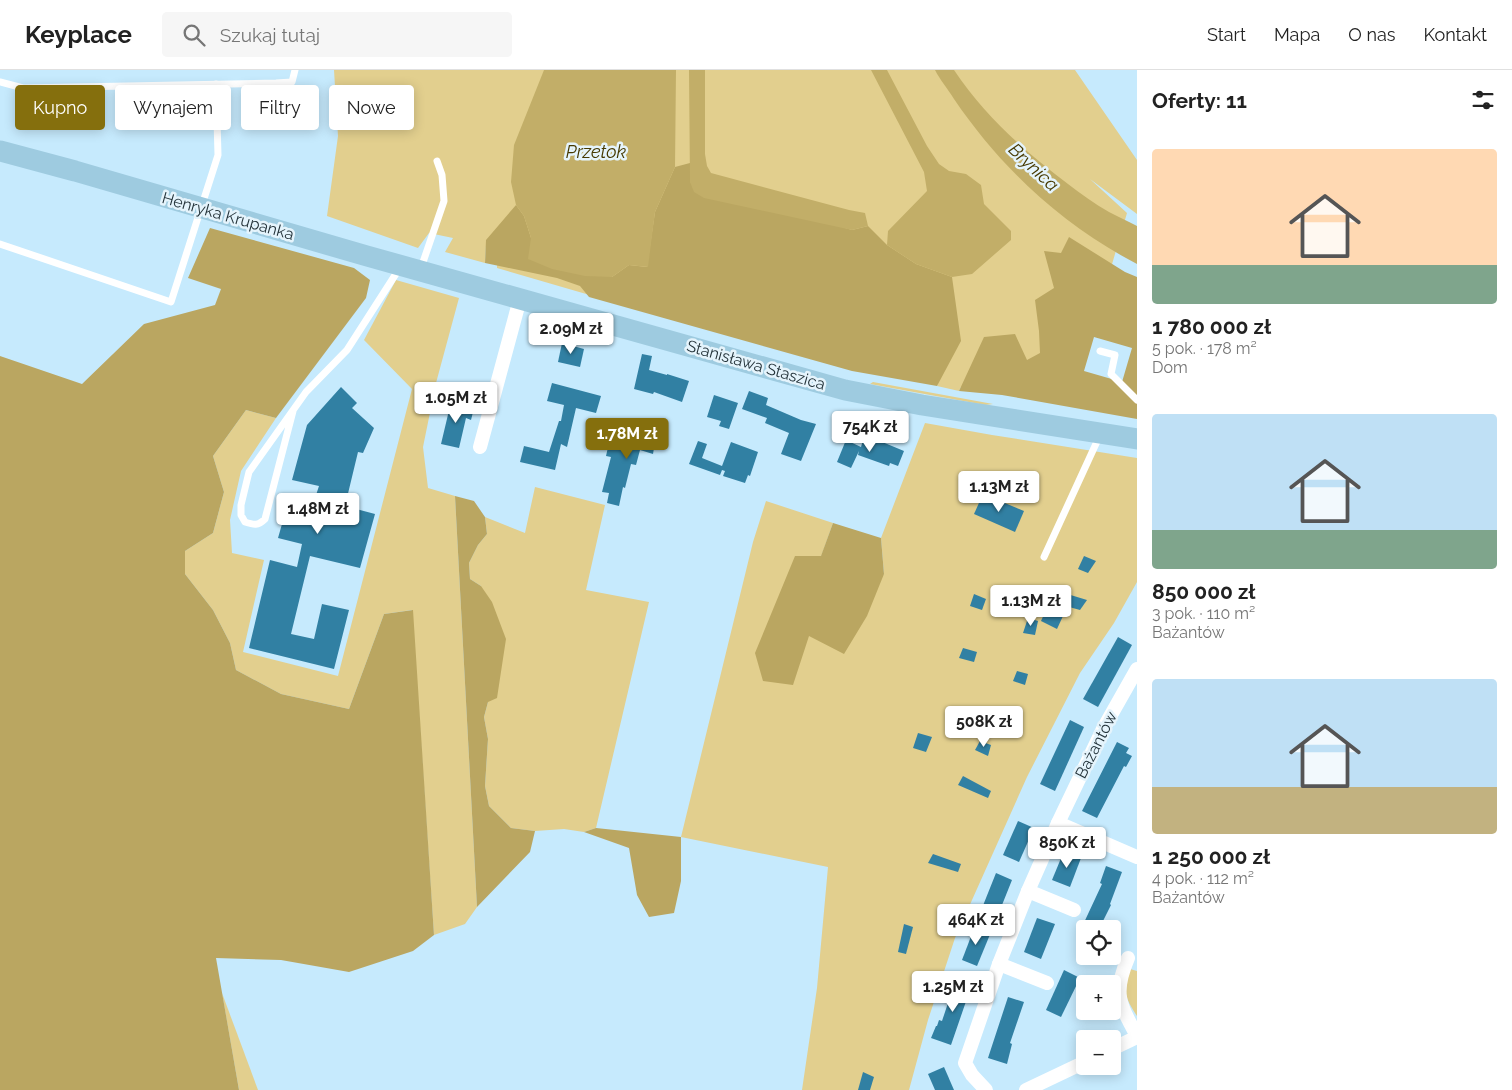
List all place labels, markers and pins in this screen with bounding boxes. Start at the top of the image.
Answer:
pin: 2.09M zł [519,312,623,355]
pin: 1.05M zł [404,382,508,424]
pin: 754K zł [824,410,916,453]
pin: 1.78M zł [575,418,679,460]
pin: 1.13M zł [947,470,1051,513]
pin: 1.48M zł [266,492,370,535]
pin: 1.13M zł [979,584,1083,627]
pin: 508K zł [938,706,1030,748]
pin: 850K zł [1021,826,1113,869]
pin: 464K zł [930,904,1022,946]
pin: 1.25M zł [901,970,1005,1013]

